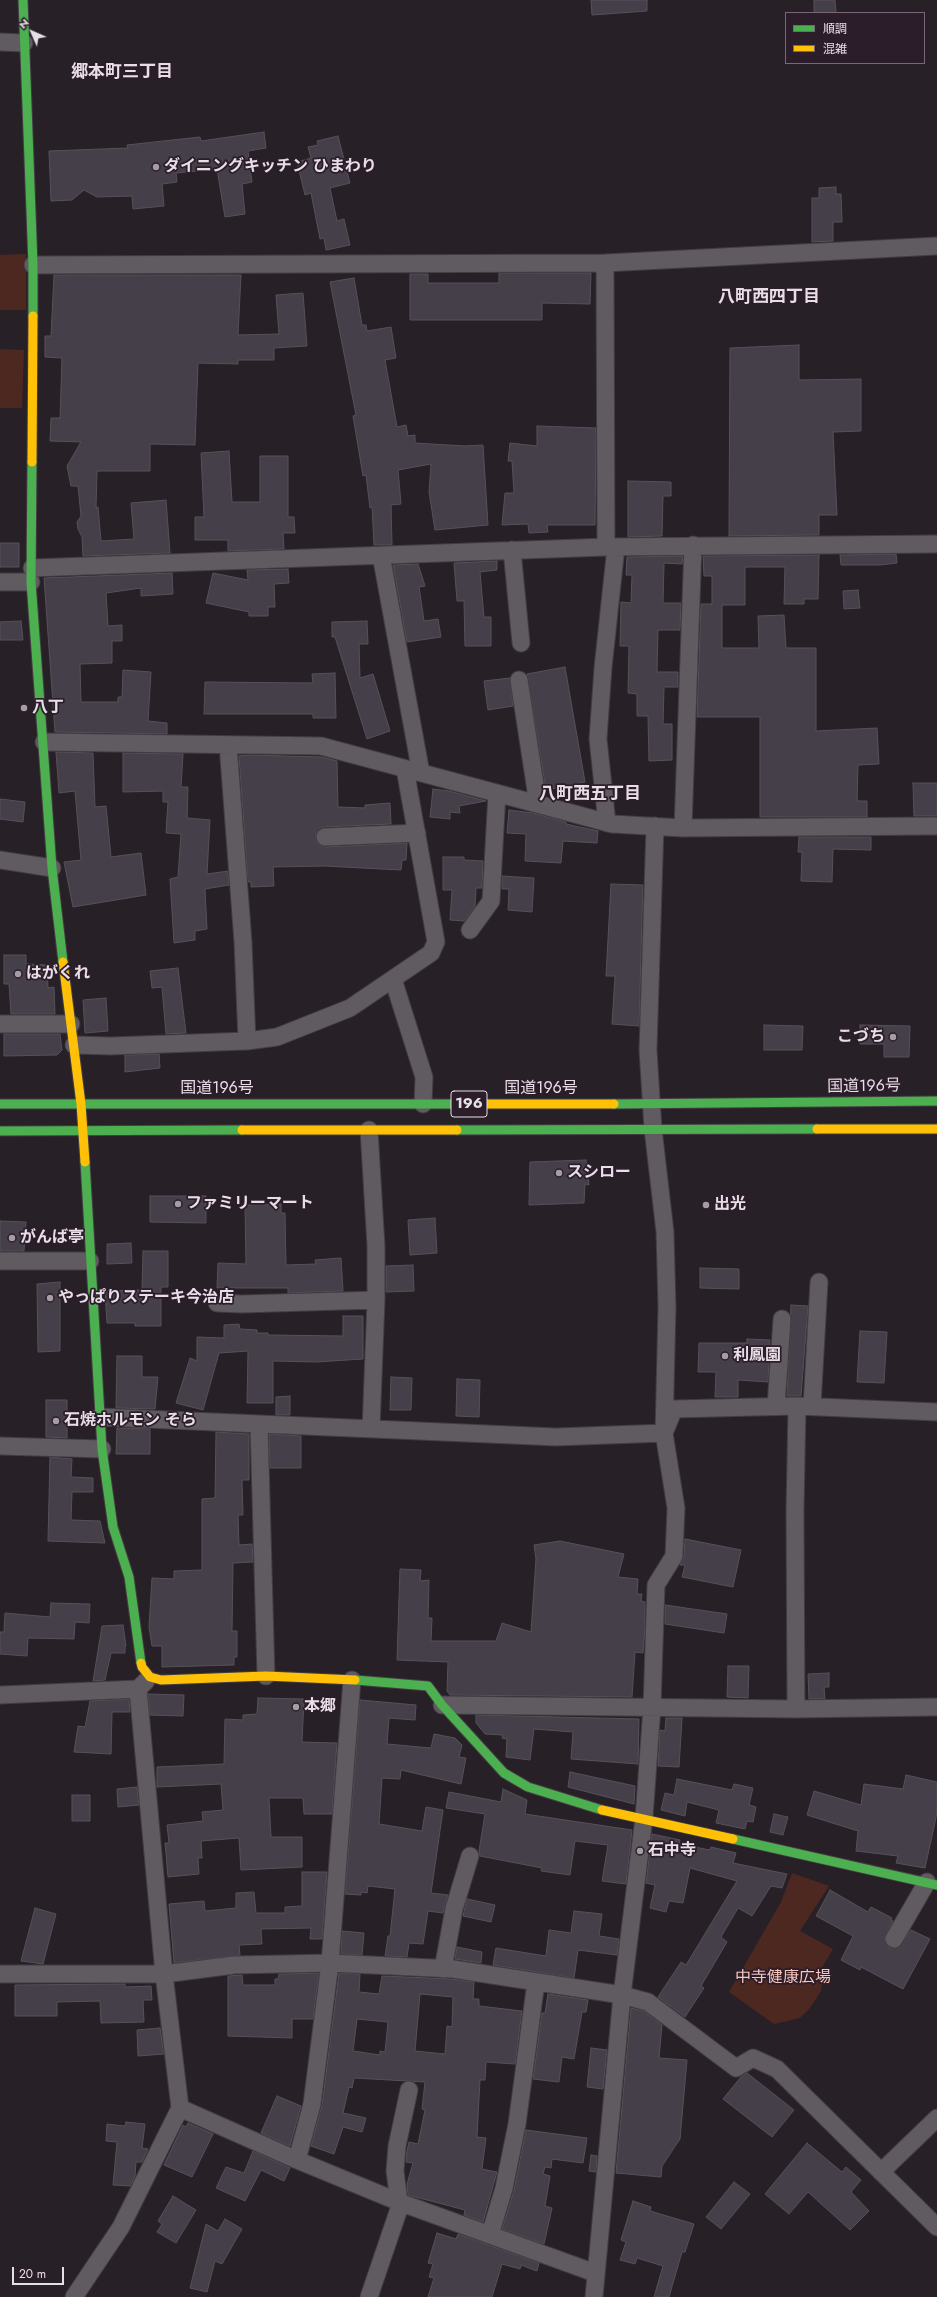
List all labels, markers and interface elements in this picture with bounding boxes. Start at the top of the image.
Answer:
north arrow [12,12,52,52]
legend [785,12,925,64]
text: N [15,15,32,32]
text: 順調 [823,20,847,38]
text: 混雑 [823,40,847,58]
district label: 郷本町三丁目 [71,63,173,83]
place label: ダイニングキッチン ひまわり [164,157,377,177]
marker: ダイニングキッチン ひまわり [151,162,161,172]
district label: 八町西四丁目 [718,288,820,308]
place label: 八丁 [32,698,64,718]
marker: 八丁 [19,703,29,713]
district label: 八町西五丁目 [539,785,641,805]
place label: はがくれ [26,964,90,984]
marker: はがくれ [13,969,23,979]
place label: こづち [837,1027,885,1047]
marker: こづち [888,1032,898,1042]
street label: 国道196号 [827,1077,901,1097]
street label: 国道196号 [180,1079,254,1099]
street label: 国道196号 [504,1079,578,1099]
road number: 196 [451,1091,487,1117]
place label: スシロー [567,1163,631,1183]
marker: スシロー [554,1168,564,1178]
place label: ファミリーマート [186,1194,314,1214]
place label: 出光 [714,1195,746,1215]
marker: ファミリーマート [173,1199,183,1209]
marker: 出光 [701,1200,711,1210]
place label: がんば亭 [20,1228,84,1248]
marker: がんば亭 [7,1233,17,1243]
place label: やっぱりステーキ今治店 [58,1288,234,1308]
marker: やっぱりステーキ今治店 [45,1293,55,1303]
place label: 利鳳園 [733,1346,781,1366]
marker: 利鳳園 [720,1351,730,1361]
place label: 石焼ホルモン そら [64,1411,197,1431]
marker: 石焼ホルモン そら [51,1416,61,1426]
place label: 本郷 [304,1697,336,1717]
marker: 本郷 [291,1702,301,1712]
place label: 石中寺 [648,1841,696,1861]
marker: 石中寺 [635,1846,645,1856]
park label: 中寺健康広場 [735,1968,831,1988]
scale bar [14,2259,66,2285]
text: 20 m [19,2265,46,2283]

